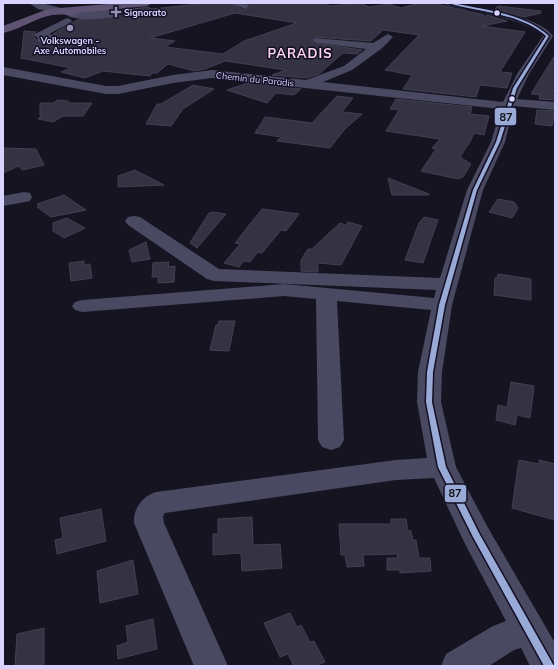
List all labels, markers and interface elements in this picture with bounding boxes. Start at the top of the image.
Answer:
marker: Signorato [111,7,121,17]
place label: Signorato [124,7,166,18]
unlabelled marker [492,8,502,18]
marker: Volkswagen - Axe Automobiles [65,23,75,33]
place label: Volkswagen - Axe Automobiles [34,35,107,56]
district label: PARADIS [267,45,333,61]
street label: Chemin du Paradis [215,69,295,89]
unlabelled marker [507,94,517,104]
line badge: 87 [494,107,517,126]
text: 87 [499,110,513,124]
line badge: 87 [444,484,467,503]
text: 87 [448,486,462,500]

